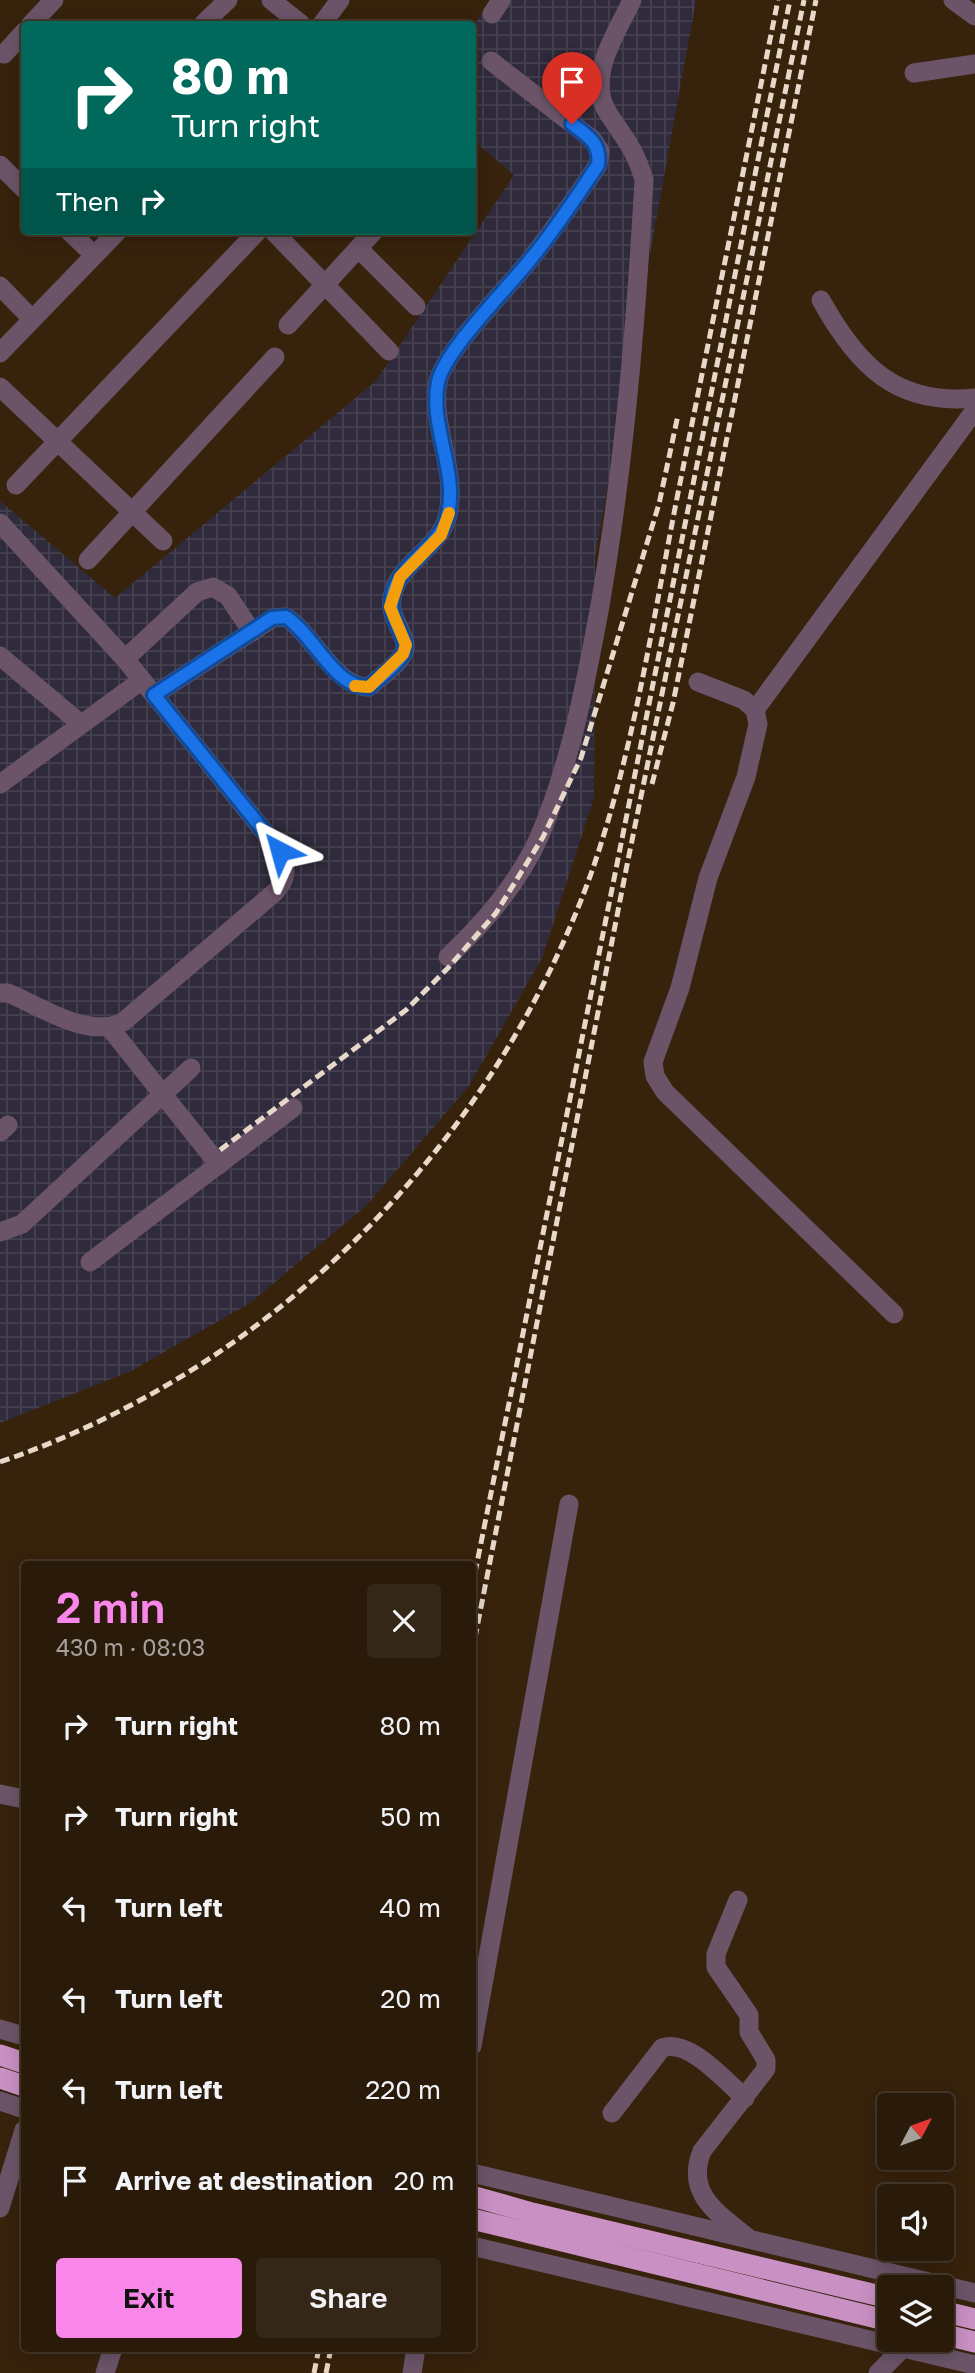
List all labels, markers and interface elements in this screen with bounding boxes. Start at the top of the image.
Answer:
text: 80 m [171,46,289,105]
icon: right [56,49,147,140]
pin [542,52,602,124]
icon: arrive [553,63,591,101]
text: Turn right [171,106,320,144]
icon: right [133,182,171,220]
text: Then [56,186,119,217]
position arrow [243,814,317,888]
text: 2 min [56,1582,165,1632]
button: close [367,1584,441,1658]
text: 430 m · 08:03 [56,1633,205,1661]
icon: right [56,1707,94,1745]
text: Turn right [115,1710,238,1741]
text: 80 m [380,1710,441,1741]
icon: right [56,1798,94,1836]
text: Turn right [115,1801,238,1832]
text: 50 m [380,1801,441,1832]
icon: left [56,1889,94,1927]
text: Turn left [115,1892,223,1923]
text: 40 m [380,1892,441,1923]
icon: left [56,1980,94,2018]
text: Turn left [115,1983,223,2014]
text: 20 m [380,1983,441,2014]
icon: left [56,2071,94,2109]
text: Turn left [115,2074,223,2105]
text: 220 m [365,2074,441,2105]
north arrow [877,2093,954,2170]
map controls [877,2093,954,2352]
icon: arrive [56,2162,94,2200]
text: Arrive at destination [115,2165,373,2196]
text: 20 m [394,2165,454,2196]
button: sound [877,2184,954,2261]
button: Exit [56,2258,242,2338]
button: Share [256,2258,441,2338]
button: layers [877,2275,954,2352]

